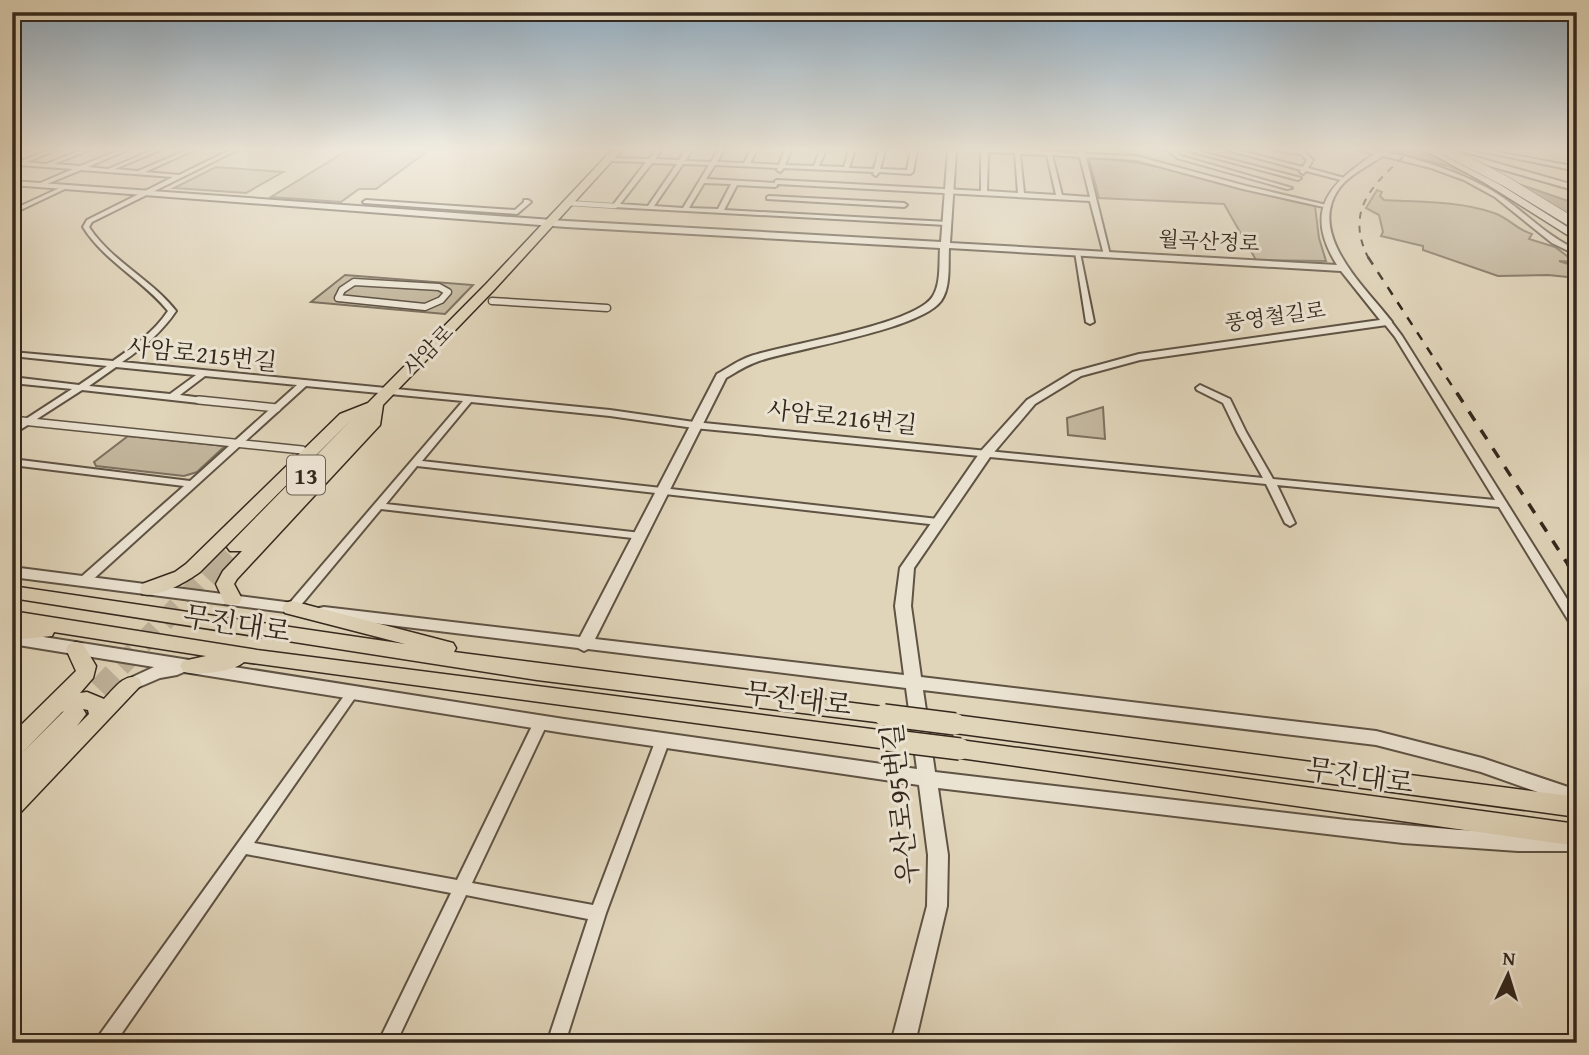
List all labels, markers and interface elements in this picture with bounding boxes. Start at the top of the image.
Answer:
street label: 월곡산정로 [1158,223,1260,259]
street label: 풍영철길로 [1223,294,1327,338]
street label: 사암로 [396,317,460,383]
street label: 사암로215번길 [125,329,279,379]
street label: 사암로216번길 [765,392,919,442]
road number: 13 [287,456,325,495]
street label: 무진대로 [180,594,294,652]
street label: 무진대로 [742,671,854,725]
street label: 우산로95번길 [870,721,928,887]
street label: 무진대로 [1304,747,1416,803]
north arrow [1474,940,1544,1010]
text: N [1502,944,1517,972]

